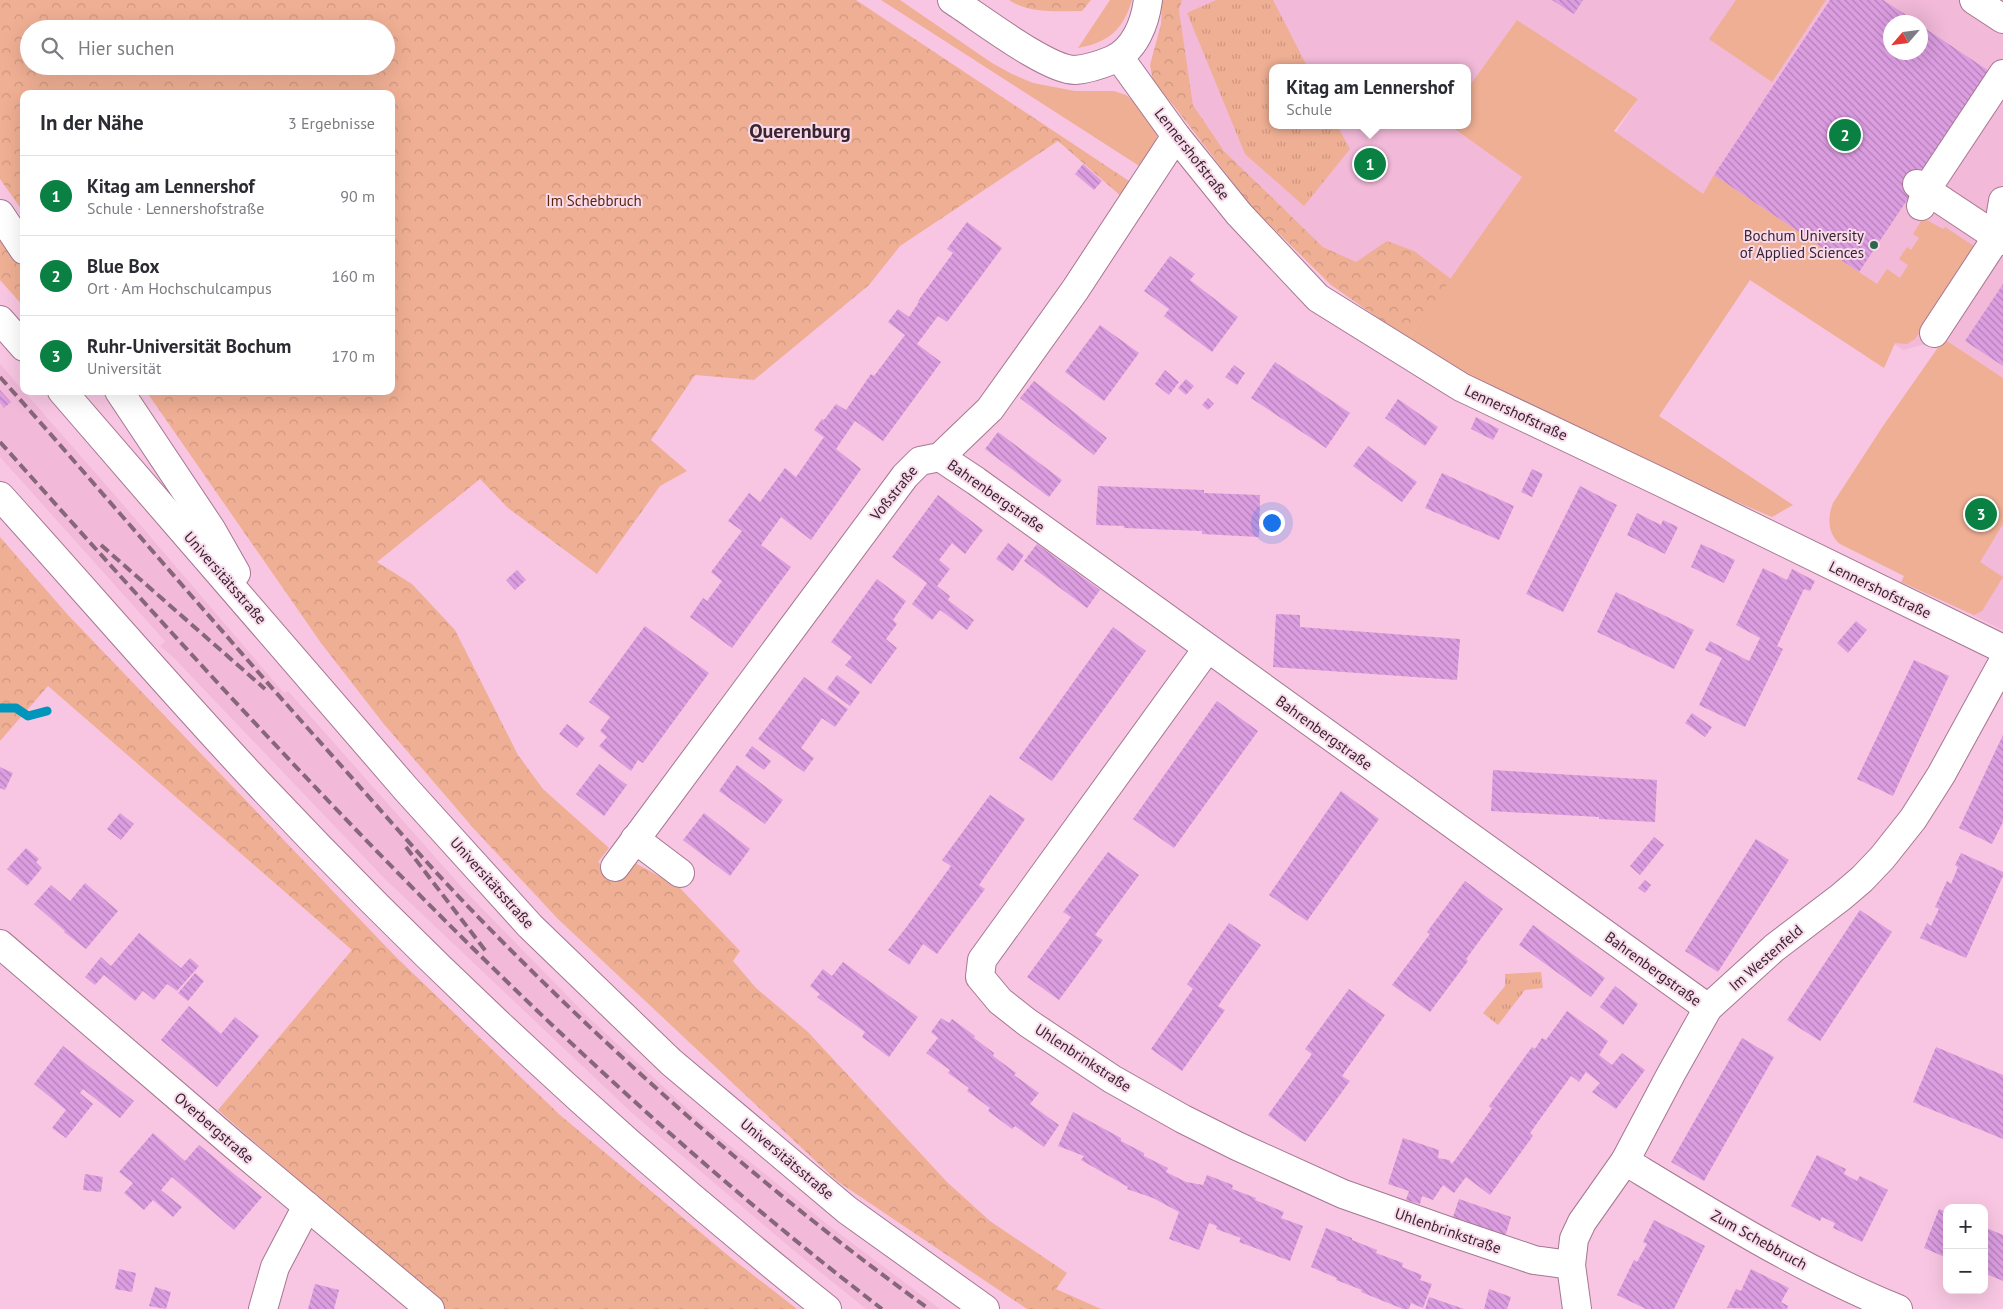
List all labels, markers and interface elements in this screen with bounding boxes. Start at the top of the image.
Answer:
north arrow [1883,15,1928,60]
search box [20,20,395,75]
icon: search [38,34,66,62]
text: Hier suchen [78,36,174,60]
popup [1269,64,1471,129]
text: Kitag am Lennershof [1286,75,1454,99]
text: Schule [1286,99,1332,119]
street label: Lennershofstraße [1151,104,1234,203]
text: In der Nähe [40,109,144,136]
text: 3 Ergebnisse [288,113,375,133]
pin: 2 [1829,116,1861,154]
district label: Querenburg [749,118,851,144]
pin: 1 [1354,145,1386,183]
text: Kitag am Lennershof [87,174,255,198]
text: 1 [51,186,61,206]
text: 90 m [340,186,375,206]
park label: Im Schebbruch [546,191,642,210]
text: Schule · Lennershofstraße [87,198,264,218]
place label: Bochum University of Applied Sciences [1740,226,1864,262]
marker: Bochum University of Applied Sciences [1868,239,1880,251]
text: Blue Box [87,254,159,278]
text: 2 [51,266,61,286]
text: 160 m [332,266,375,286]
text: Ort · Am Hochschulcampus [87,278,272,298]
text: Ruhr-Universität Bochum [87,334,291,358]
text: 3 [51,346,61,366]
text: 170 m [332,346,375,366]
text: Universität [87,358,161,378]
street label: Lennershofstraße [1462,380,1571,445]
street label: Bahrenbergstraße [944,455,1049,536]
street label: Voßstraße [865,461,921,525]
pin: 3 [1965,495,1997,533]
your location [1259,510,1285,536]
street label: Universitätsstraße [180,527,271,628]
street label: Lennershofstraße [1826,557,1934,622]
street label: Bahrenbergstraße [1272,691,1376,774]
street label: Universitätsstraße [446,833,538,932]
street label: Im Westenfeld [1725,920,1806,995]
street label: Bahrenbergstraße [1601,927,1705,1010]
street label: Uhlenbrinkstraße [1031,1019,1135,1096]
street label: Overbergstraße [171,1088,258,1167]
street label: Universitätsstraße [737,1114,838,1203]
street label: Uhlenbrinkstraße [1392,1203,1504,1258]
map controls [1943,1204,1988,1294]
button: + [1943,1204,1988,1249]
street label: Zum Schebbruch [1708,1205,1811,1274]
button: − [1943,1249,1988,1294]

